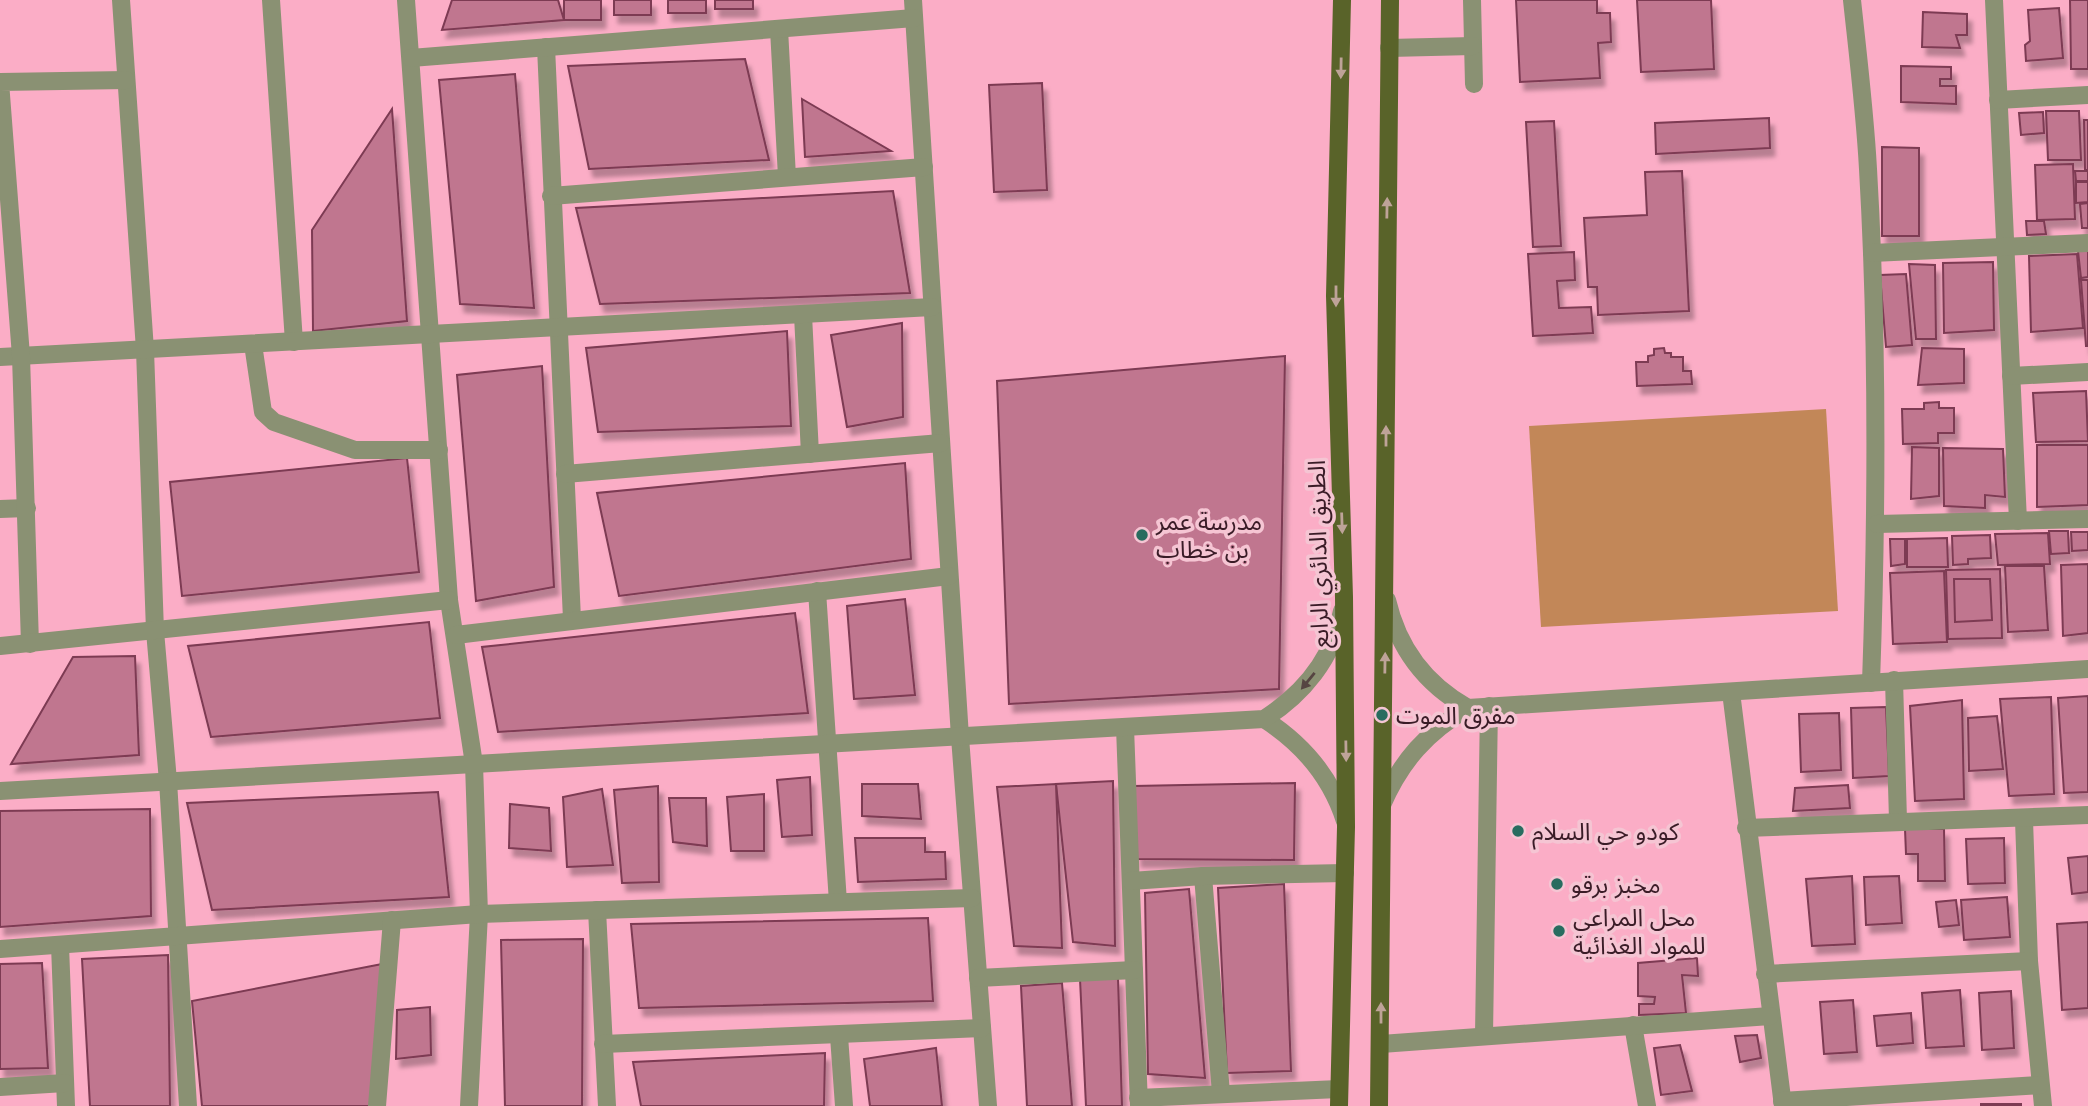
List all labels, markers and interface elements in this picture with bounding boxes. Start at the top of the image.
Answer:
one-way arrow [1335,57,1346,79]
one-way arrow [1381,197,1393,219]
one-way arrow [1330,285,1342,307]
one-way arrow [1380,425,1392,447]
street label: الطريق الدائري الرابع [1303,460,1339,648]
place label: مدرسة عمر بن خطاب [1155,508,1262,563]
one-way arrow [1336,512,1348,534]
marker: مدرسة عمر بن خطاب [1134,527,1150,543]
one-way arrow [1379,652,1390,674]
one-way arrow [1301,673,1316,690]
place label: مفرق الموت [1396,702,1516,730]
marker: مفرق الموت [1374,707,1390,723]
one-way arrow [1340,740,1352,762]
place label: كودو حي السلام [1532,818,1680,850]
marker: كودو حي السلام [1510,823,1526,839]
place label: مخبز برقو [1571,871,1661,899]
marker: مخبز برقو [1549,876,1565,892]
place label: محل المراعي للمواد الغذائية [1573,904,1705,960]
marker: محل المراعي للمواد الغذائية [1551,923,1567,939]
one-way arrow [1376,1002,1387,1024]

